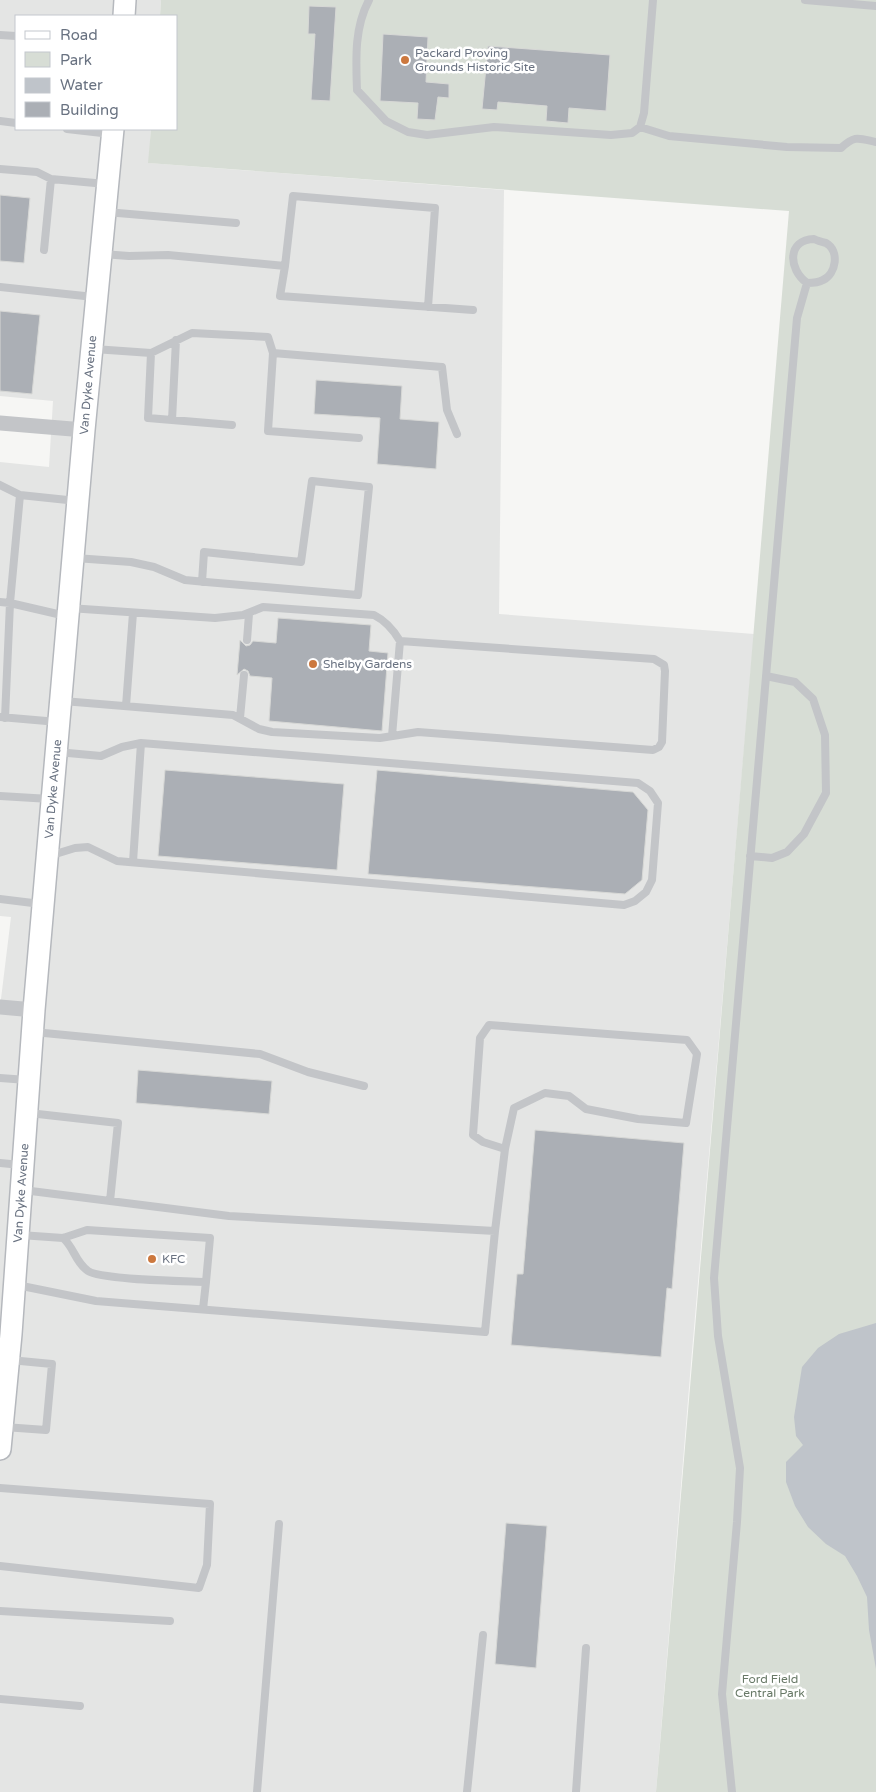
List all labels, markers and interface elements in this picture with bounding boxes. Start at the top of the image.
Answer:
legend [15,15,178,130]
text: Road [60,26,98,44]
place label: Packard Proving Grounds Historic Site [415,46,535,74]
text: Park [60,51,92,69]
marker: Packard Proving Grounds Historic Site [399,54,411,66]
text: Water [60,76,103,94]
text: Building [60,101,119,119]
street label: Van Dyke Avenue [77,335,99,435]
place label: Shelby Gardens [323,657,412,671]
marker: Shelby Gardens [307,658,319,670]
street label: Van Dyke Avenue [42,739,64,839]
street label: Van Dyke Avenue [11,1143,31,1243]
place label: KFC [162,1252,185,1266]
marker: KFC [146,1253,158,1265]
park label: Ford Field Central Park [735,1672,805,1700]

